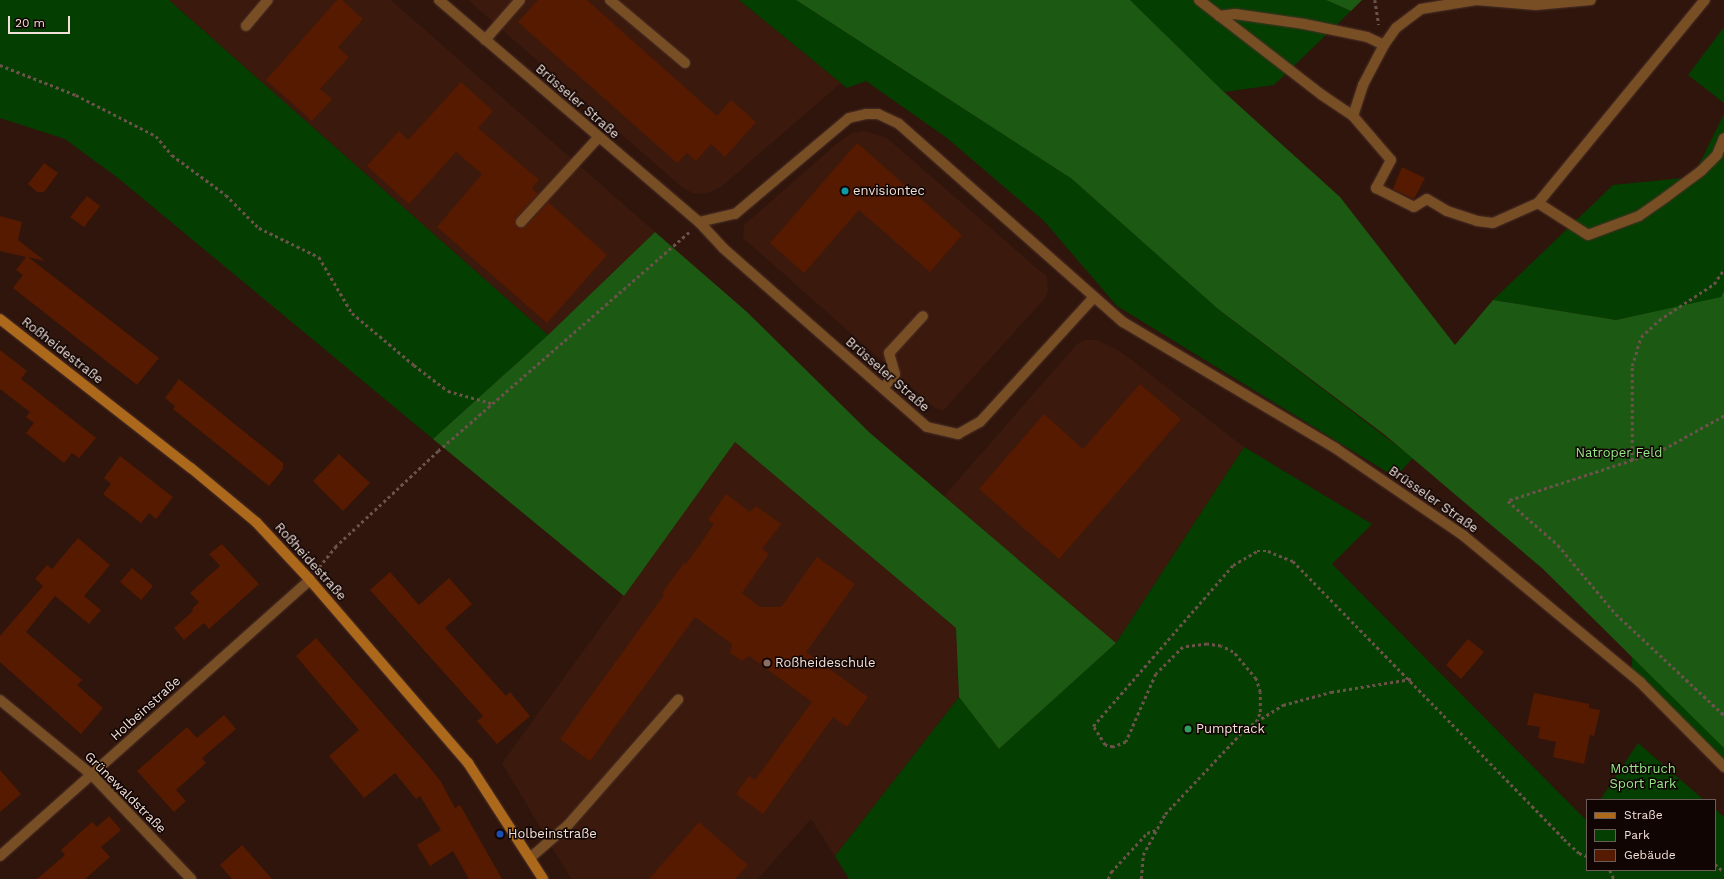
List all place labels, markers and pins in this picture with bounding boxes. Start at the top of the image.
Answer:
place label: envisiontec [853,183,925,199]
marker: envisiontec [840,186,850,196]
place label: Roßheideschule [775,655,876,671]
marker: Roßheideschule [762,658,772,668]
place label: Pumptrack [1196,721,1265,737]
marker: Pumptrack [1183,724,1193,734]
place label: Holbeinstraße [508,826,597,842]
marker: Holbeinstraße [495,829,505,839]

